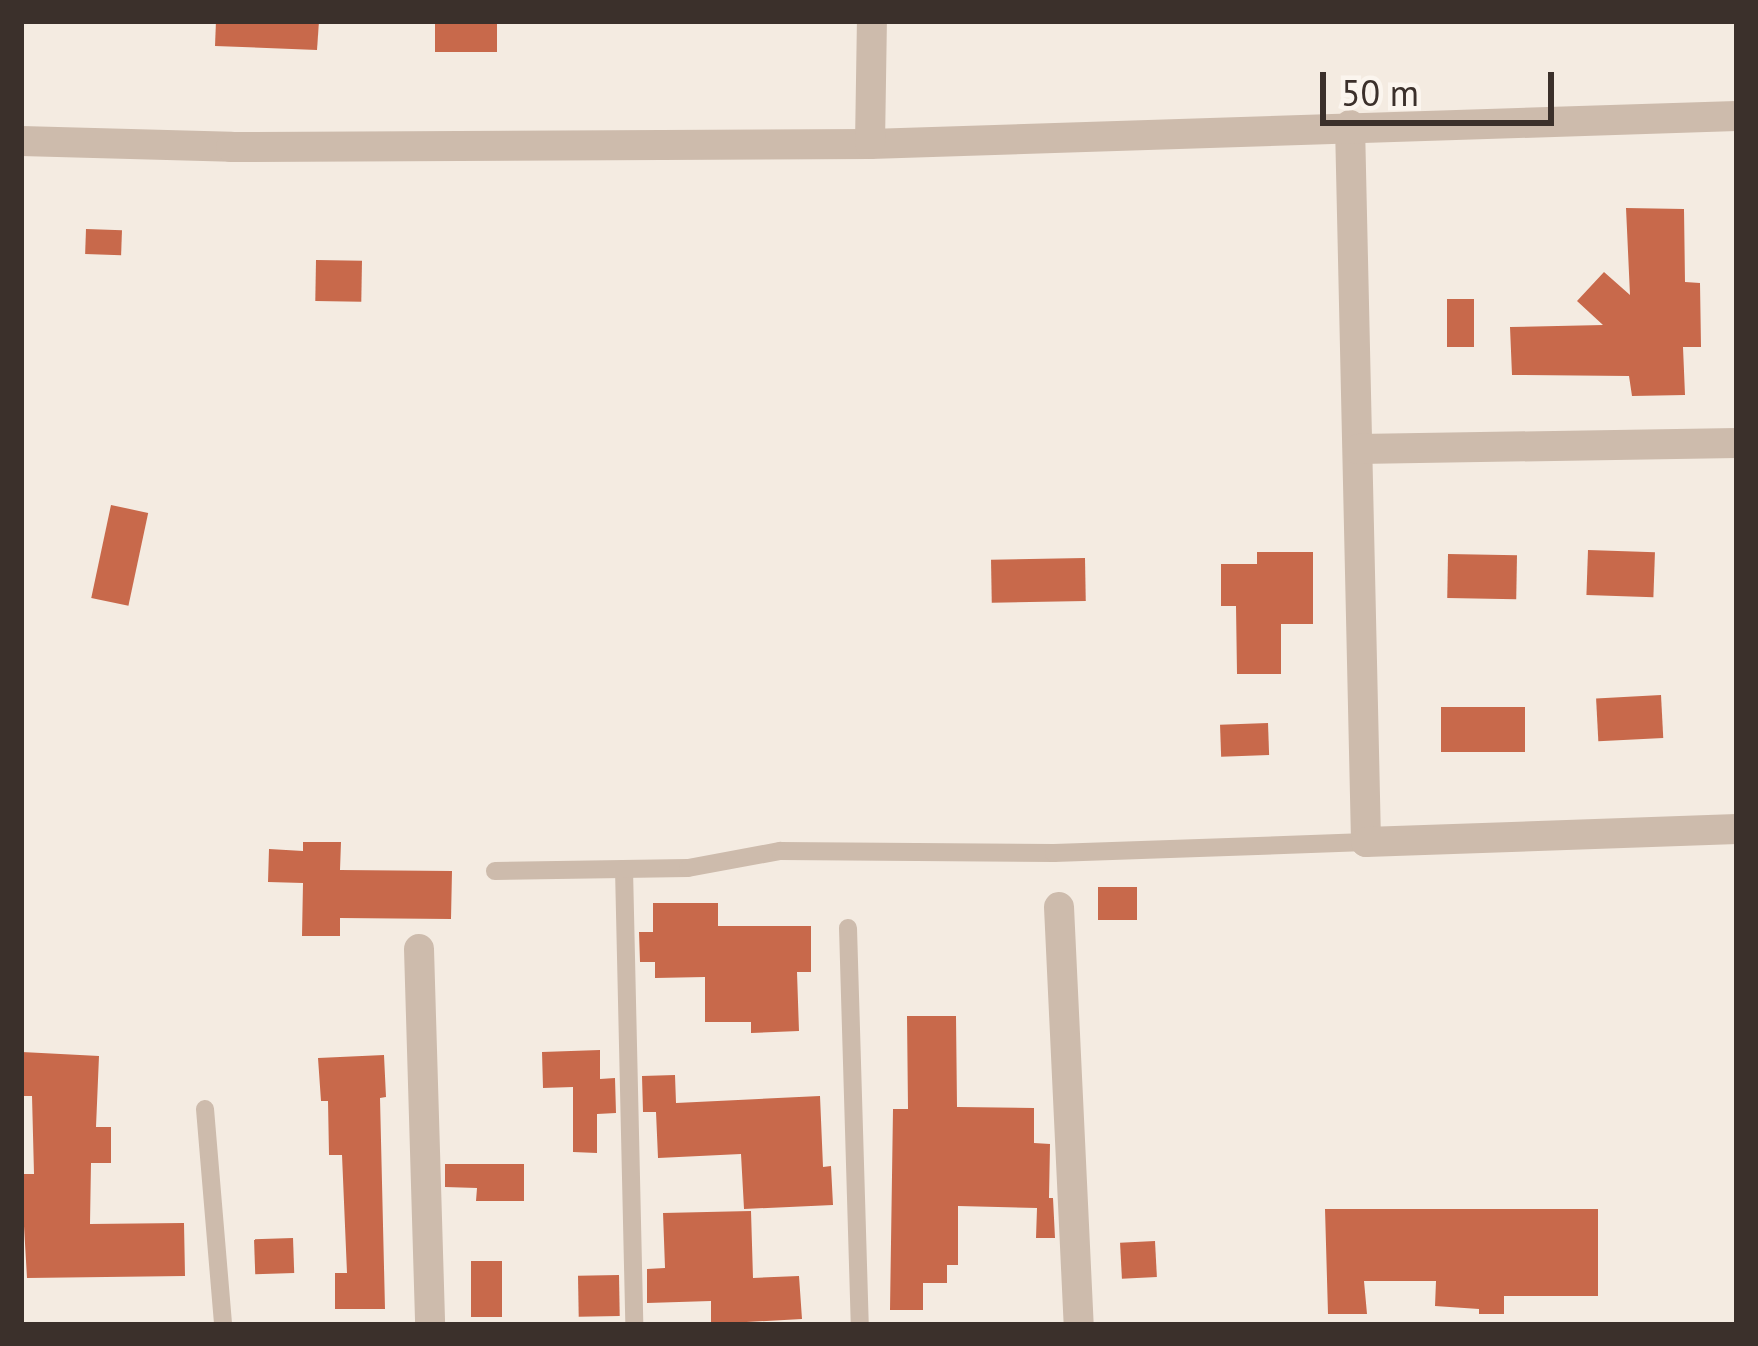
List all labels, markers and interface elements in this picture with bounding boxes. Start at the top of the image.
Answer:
scale bar [1326,48,1560,122]
text: 50 m [1341,69,1419,116]

